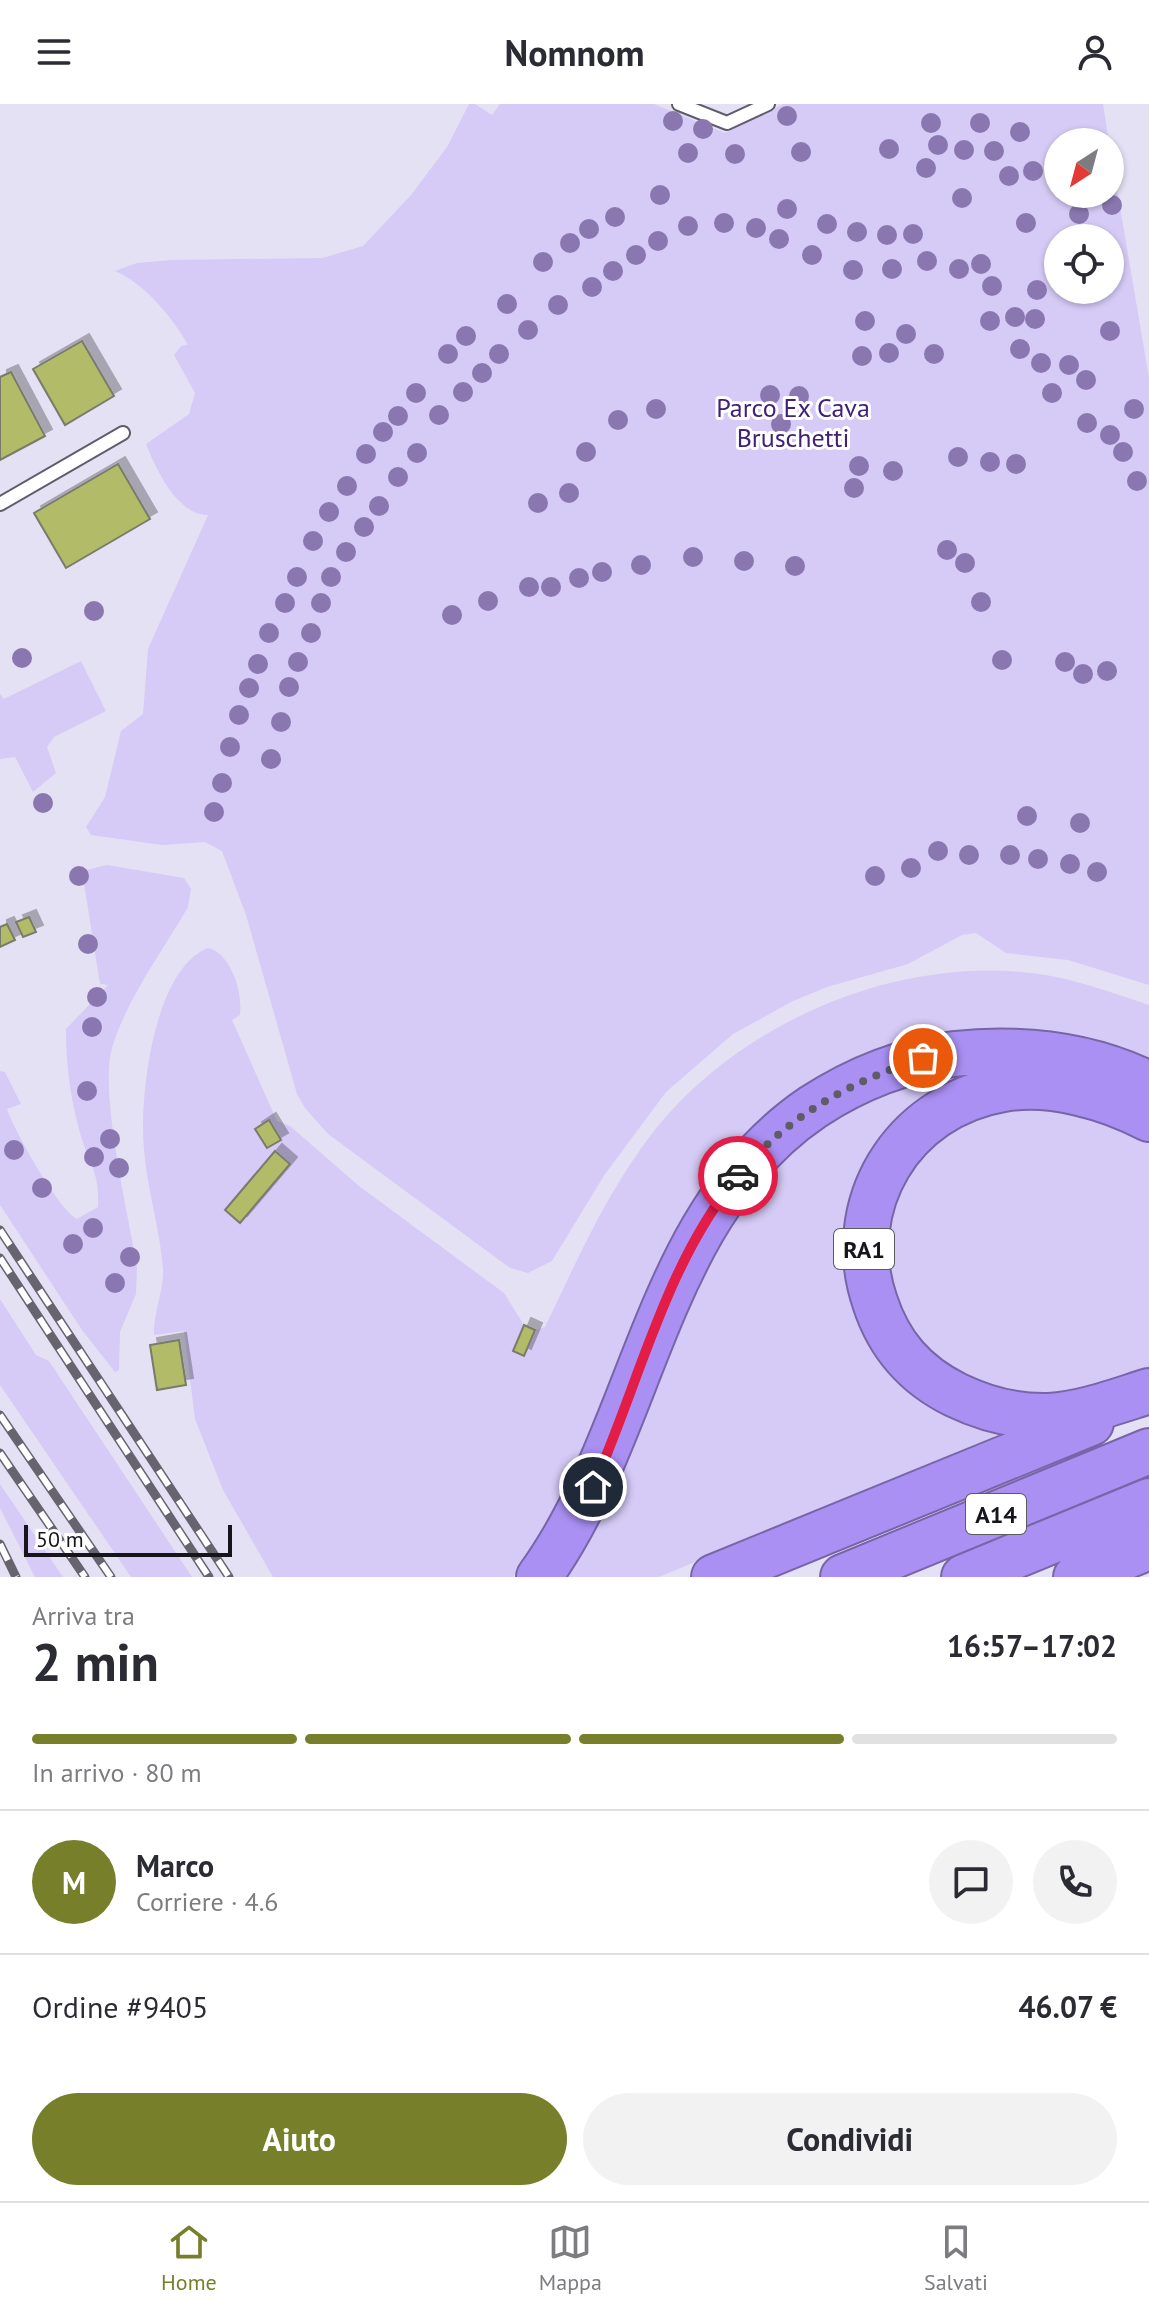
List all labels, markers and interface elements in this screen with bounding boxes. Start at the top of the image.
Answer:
text: Nomnom [505,29,644,76]
icon: menu [32,30,76,74]
icon: person [1073,30,1117,74]
north arrow [1044,128,1124,208]
map controls [1044,128,1124,304]
button: locate [1044,224,1124,304]
park label: Parco Ex Cava Bruschetti [716,391,870,454]
pin [889,1024,957,1092]
icon: bag [901,1036,945,1080]
courier [698,1136,778,1216]
icon: car [716,1154,760,1198]
road number: RA1 [834,1229,894,1269]
pin [559,1453,627,1521]
icon: home [571,1465,615,1509]
road number: A14 [966,1494,1026,1534]
scale bar [24,1521,232,1557]
text: 50 m [36,1525,84,1553]
text: Arriva tra [32,1599,135,1632]
text: 16:57–17:02 [947,1626,1117,1665]
text: 2 min [32,1628,159,1695]
text: In arrivo · 80 m [32,1756,202,1789]
button: chat [929,1840,1013,1924]
button: phone [1033,1840,1117,1924]
text: Marco [136,1846,214,1885]
text: M [62,1863,86,1902]
text: Corriere · 4.6 [136,1885,279,1918]
text: Ordine #9405 [32,1987,208,2026]
text: 46.07 € [1019,1987,1117,2026]
button: Aiuto [32,2093,567,2185]
button: Condividi [583,2093,1117,2185]
tab: Home [161,2220,217,2296]
tab: Mappa [539,2220,602,2296]
tab: Salvati [924,2220,988,2296]

